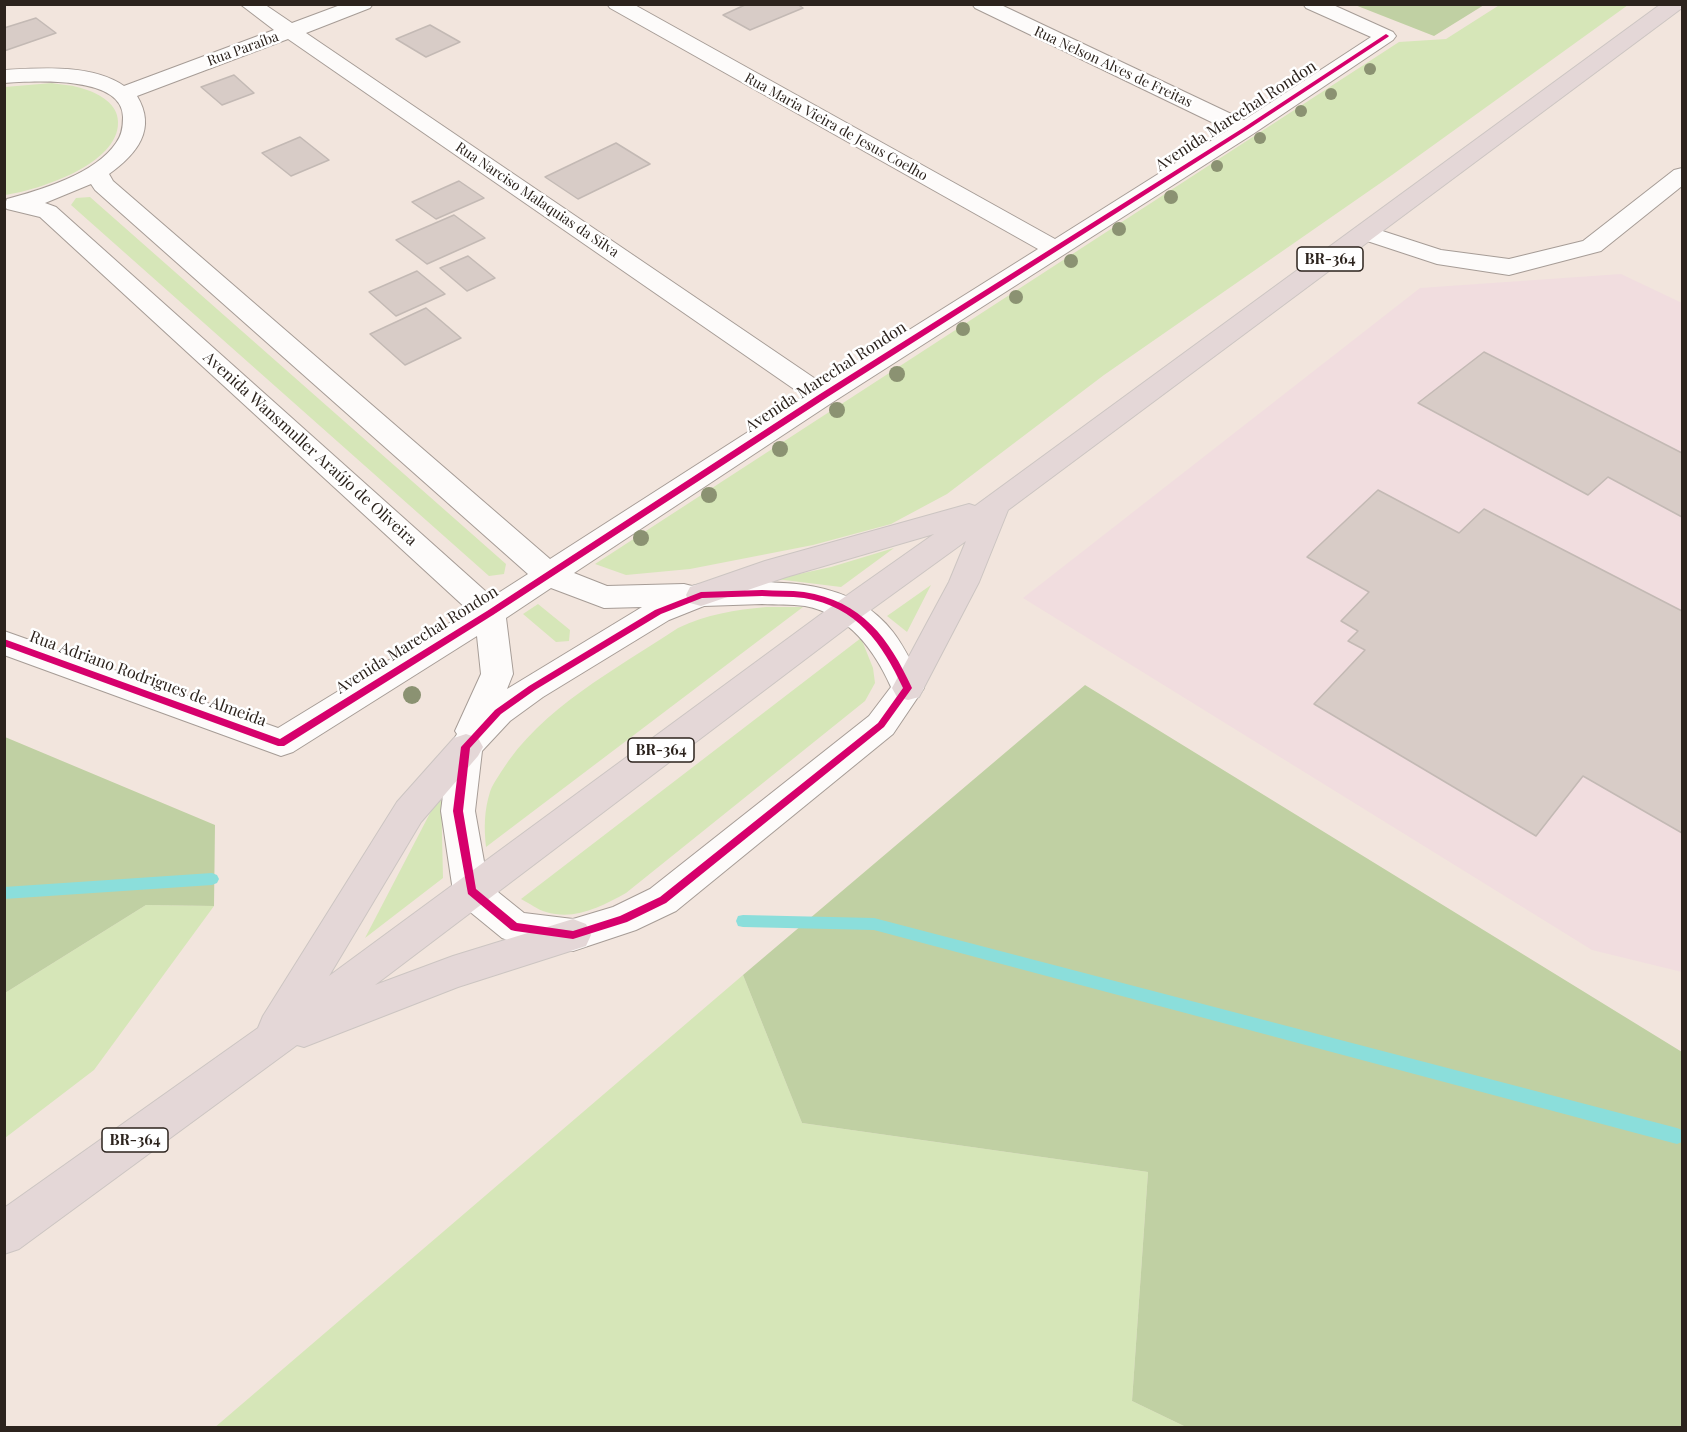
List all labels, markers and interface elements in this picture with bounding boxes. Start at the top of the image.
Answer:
street label: Rua Nelson Alves de Freitas [1031,23,1195,111]
street label: Rua Paraíba [205,28,281,70]
street label: Avenida Marechal Rondon [1152,57,1320,175]
street label: Rua Maria Vieira de Jesus Coelho [742,70,930,184]
street label: Rua Narciso Malaquias da Silva [452,139,622,261]
road number: BR-364 [1297,247,1363,271]
street label: Avenida Marechal Rondon [742,318,910,436]
street label: Avenida Wansmuller Araújo de Oliveira [199,348,421,550]
street label: Avenida Marechal Rondon [332,582,502,698]
street label: Rua Adriano Rodrigues de Almeida [27,627,269,731]
road number: BR-364 [628,738,694,762]
road number: BR-364 [102,1128,168,1152]

